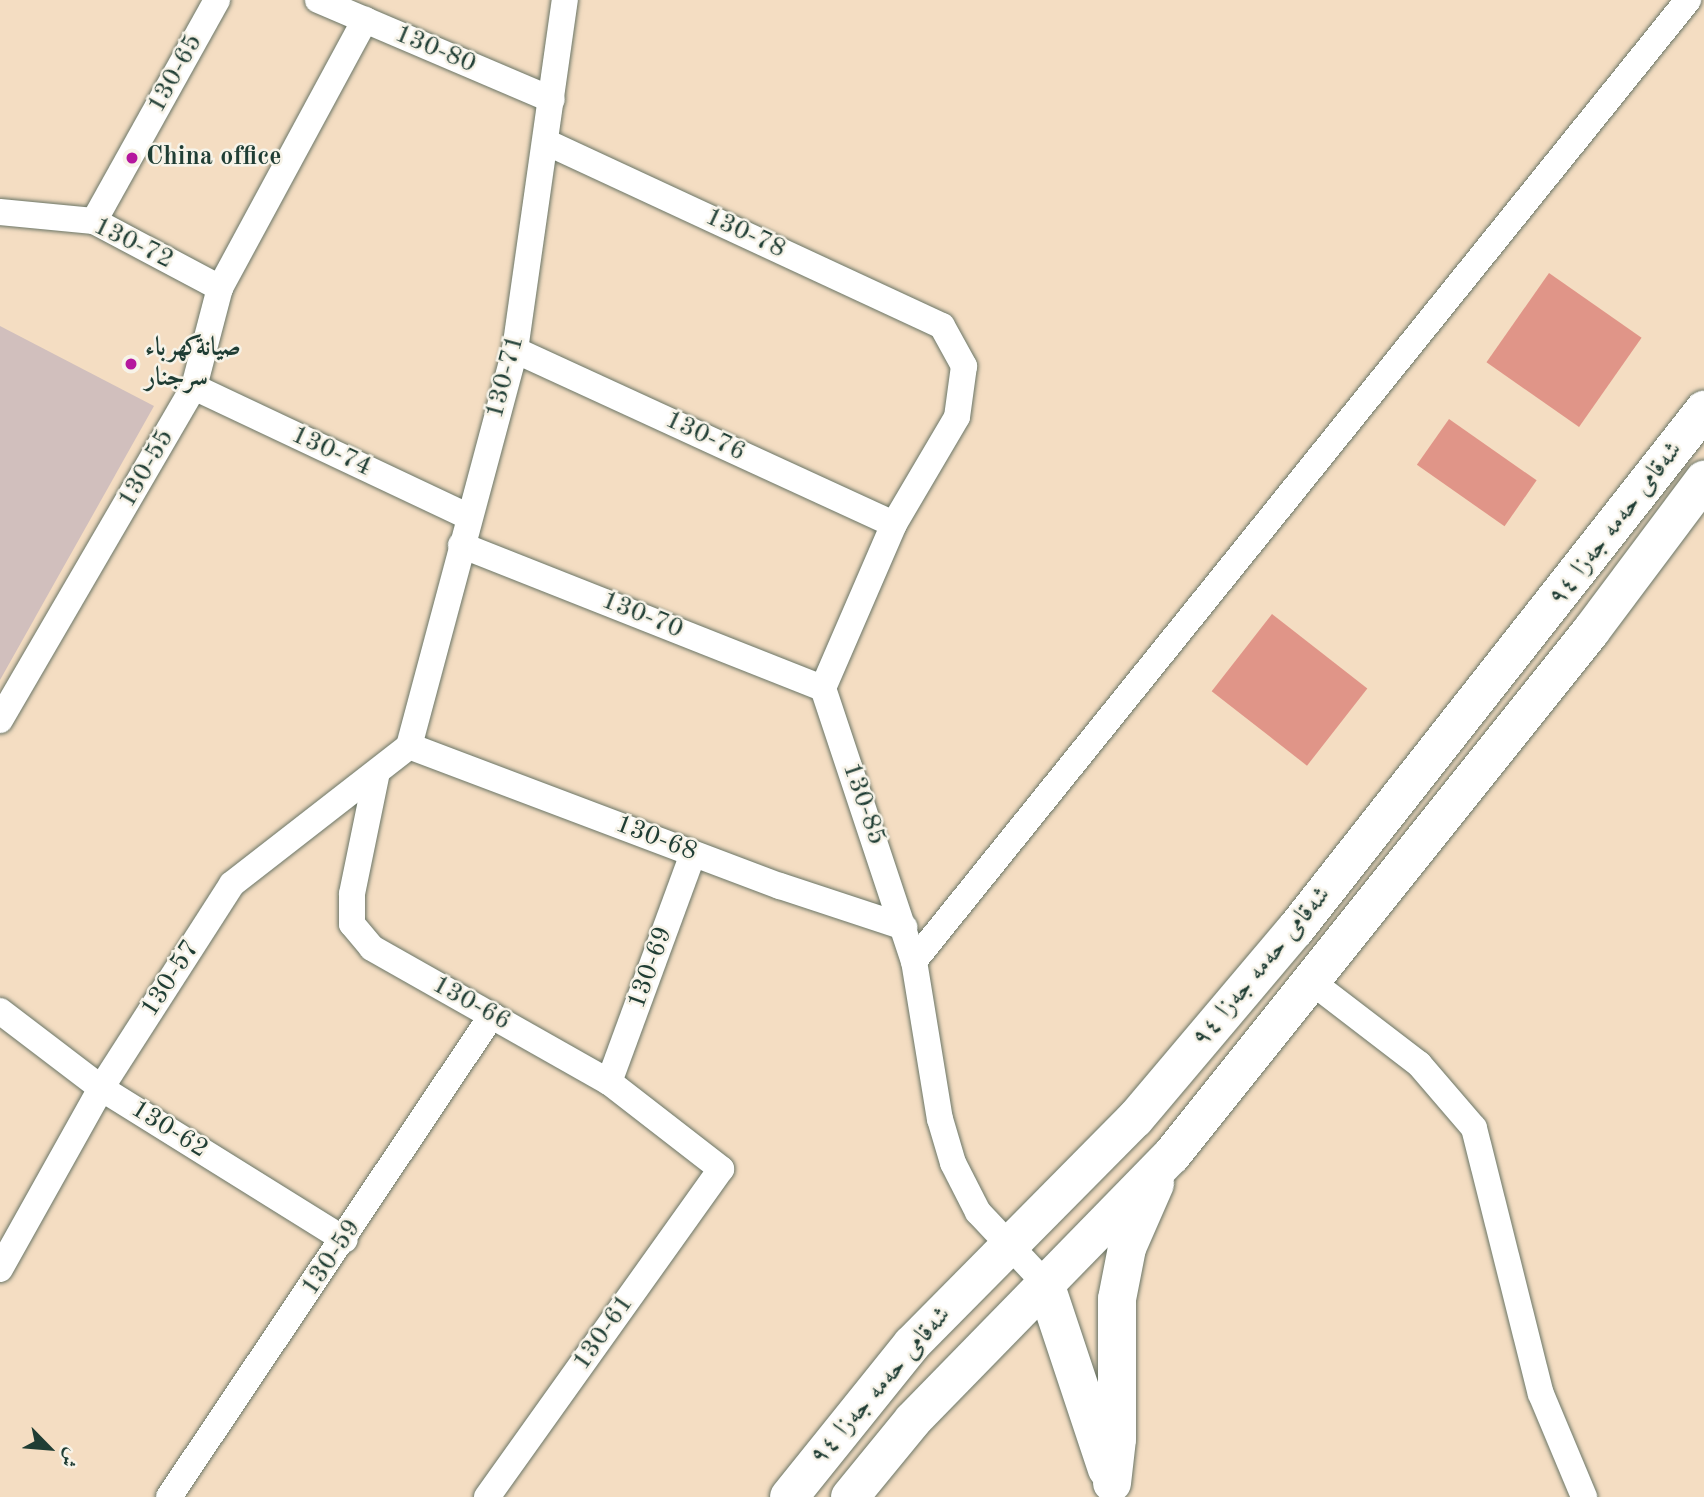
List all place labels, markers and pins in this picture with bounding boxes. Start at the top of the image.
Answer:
place label: China office [146,142,282,174]
marker: China office [124,150,140,166]
place label: صيانةكهرباء سرجنار [145,333,241,394]
marker: صيانةكهرباء سرجنار [123,356,139,372]

